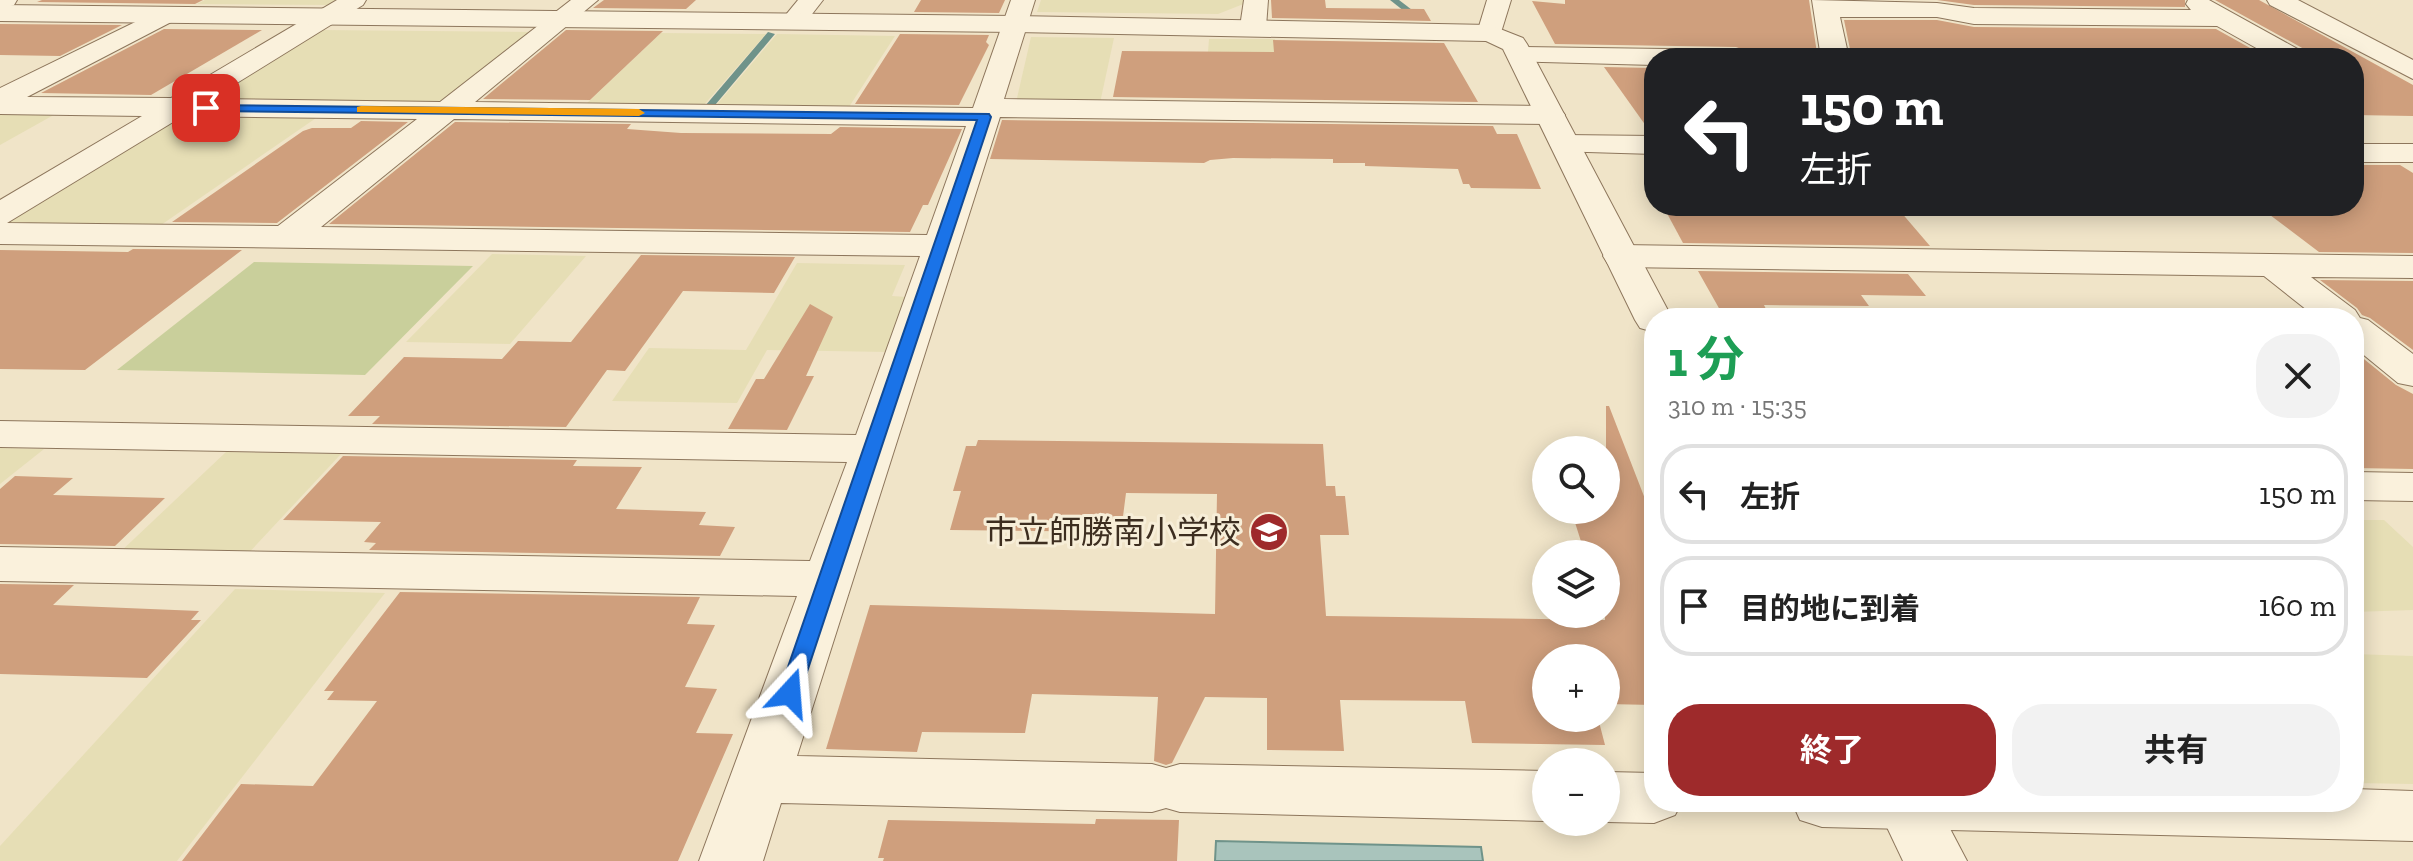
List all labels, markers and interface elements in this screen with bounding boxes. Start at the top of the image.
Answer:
text: 150 m [1800,72,1944,139]
pin [172,74,240,142]
icon: left [1668,80,1772,184]
icon: arrive [184,86,228,130]
text: 左折 [1800,148,1872,191]
text: 1 分 [1668,331,1744,388]
button: close [2256,334,2340,418]
text: 310 m · 15:35 [1668,390,1807,422]
map controls [1532,436,1620,836]
button: search [1532,436,1620,524]
icon: left [1672,472,1716,516]
text: 150 m [2259,476,2336,512]
text: 左折 [1740,479,1800,515]
school or university icon: 市立師勝南小学校 [1248,511,1290,553]
place label: 市立師勝南小学校 [985,513,1241,551]
button: layers [1532,540,1620,628]
icon: arrive [1672,584,1716,628]
text: 160 m [2259,588,2336,624]
text: 目的地に到着 [1740,591,1920,627]
button: + [1532,644,1620,732]
position arrow [748,651,832,735]
button: 終了 [1668,704,1996,796]
button: 共有 [2012,704,2340,796]
button: − [1532,748,1620,836]

